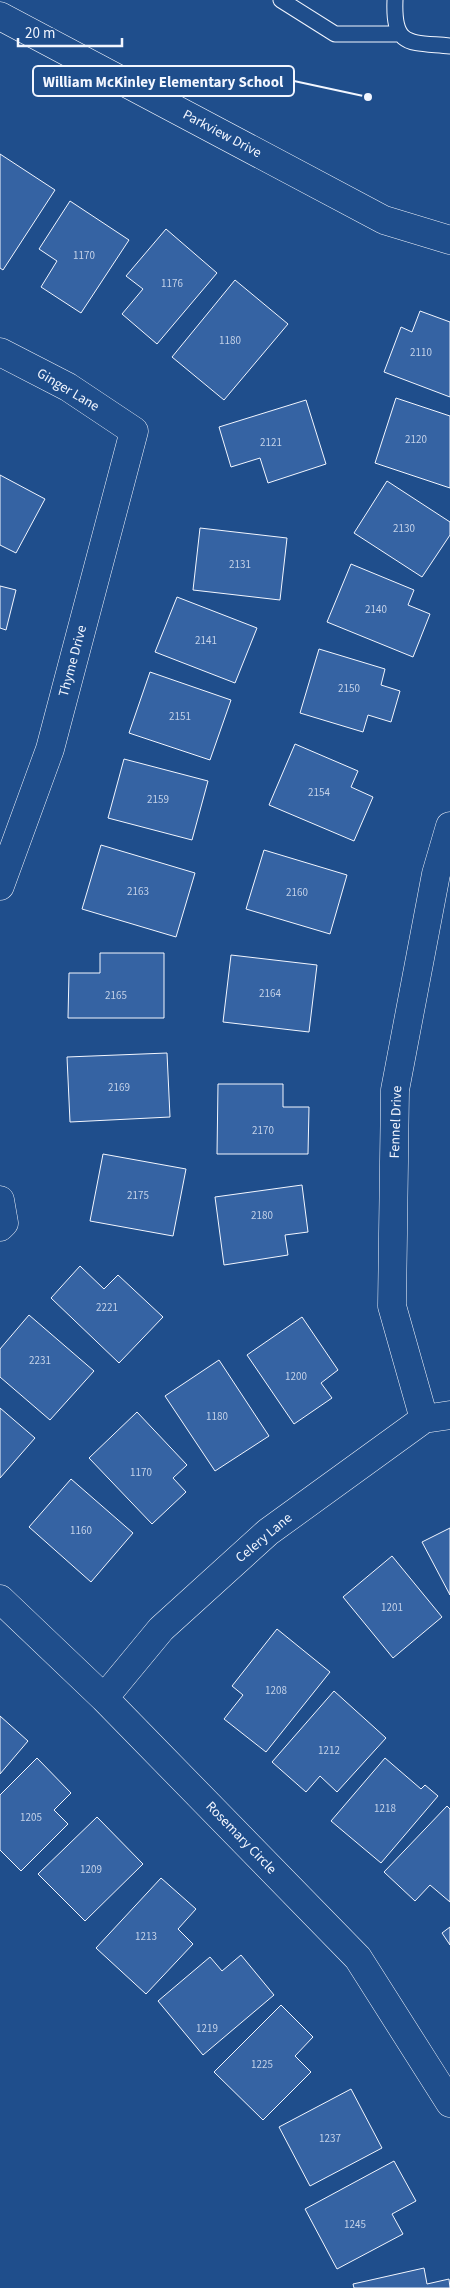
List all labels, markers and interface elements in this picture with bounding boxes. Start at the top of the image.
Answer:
scale bar [18,15,121,47]
text: 20 m [25,23,55,44]
callout: William McKinley Elementary School [33,66,294,96]
text: William McKinley Elementary School [43,72,284,93]
street label: Parkview Drive [179,105,265,163]
house number: 1170 [73,248,95,263]
house number: 1176 [161,276,183,291]
house number: 1180 [219,333,241,348]
house number: 2110 [410,345,432,360]
street label: Ginger Lane [33,363,103,417]
house number: 2120 [405,432,427,447]
house number: 2121 [260,435,282,450]
house number: 2130 [393,521,415,536]
house number: 2131 [229,557,251,572]
house number: 2140 [365,602,387,617]
street label: Thyme Drive [54,623,92,699]
house number: 2141 [195,633,217,648]
house number: 2150 [338,681,360,696]
house number: 2151 [169,709,191,724]
house number: 2154 [308,785,330,800]
house number: 2159 [147,792,169,807]
house number: 2163 [127,884,149,899]
house number: 2160 [286,885,308,900]
house number: 2164 [259,986,281,1001]
house number: 2165 [105,988,127,1003]
house number: 2169 [108,1080,130,1095]
street label: Fennel Drive [385,1085,407,1159]
house number: 2170 [252,1123,274,1138]
house number: 2175 [127,1188,149,1203]
house number: 2180 [251,1208,273,1223]
house number: 2221 [96,1300,118,1315]
house number: 2231 [29,1353,51,1368]
house number: 1200 [285,1369,307,1384]
house number: 1180 [206,1409,228,1424]
house number: 1170 [130,1465,152,1480]
street label: Celery Lane [231,1508,297,1568]
house number: 1160 [70,1523,92,1538]
house number: 1201 [381,1600,403,1615]
house number: 1208 [265,1683,287,1698]
house number: 1212 [318,1743,340,1758]
street label: Rosemary Circle [201,1797,281,1879]
house number: 1218 [374,1801,396,1816]
house number: 1205 [20,1810,42,1825]
house number: 1209 [80,1862,102,1877]
house number: 1213 [135,1929,157,1944]
house number: 1219 [196,2021,218,2036]
house number: 1225 [251,2057,273,2072]
house number: 1237 [319,2131,341,2146]
house number: 1245 [344,2217,366,2232]

